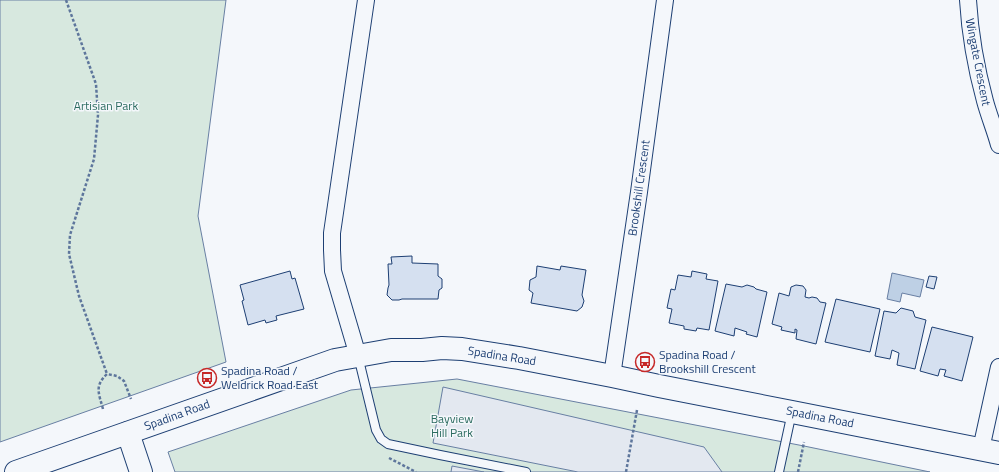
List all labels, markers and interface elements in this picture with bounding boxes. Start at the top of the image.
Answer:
street label: Wingate Crescent [961,17,996,108]
park label: Artisian Park [74,96,138,115]
street label: Brookshill Crescent [622,138,655,237]
street label: Spadina Road [467,341,538,370]
place label: Spadina Road / Brookshill Crescent [659,345,756,378]
bus stop icon: Spadina Road / Brookshill Crescent [634,351,656,373]
place label: Spadina Road / Weldrick Road East [221,361,319,394]
bus stop icon: Spadina Road / Weldrick Road East [196,367,218,389]
street label: Spadina Road [141,394,212,435]
street label: Spadina Road [784,401,856,432]
park label: Bayview Hill Park [431,409,473,442]

